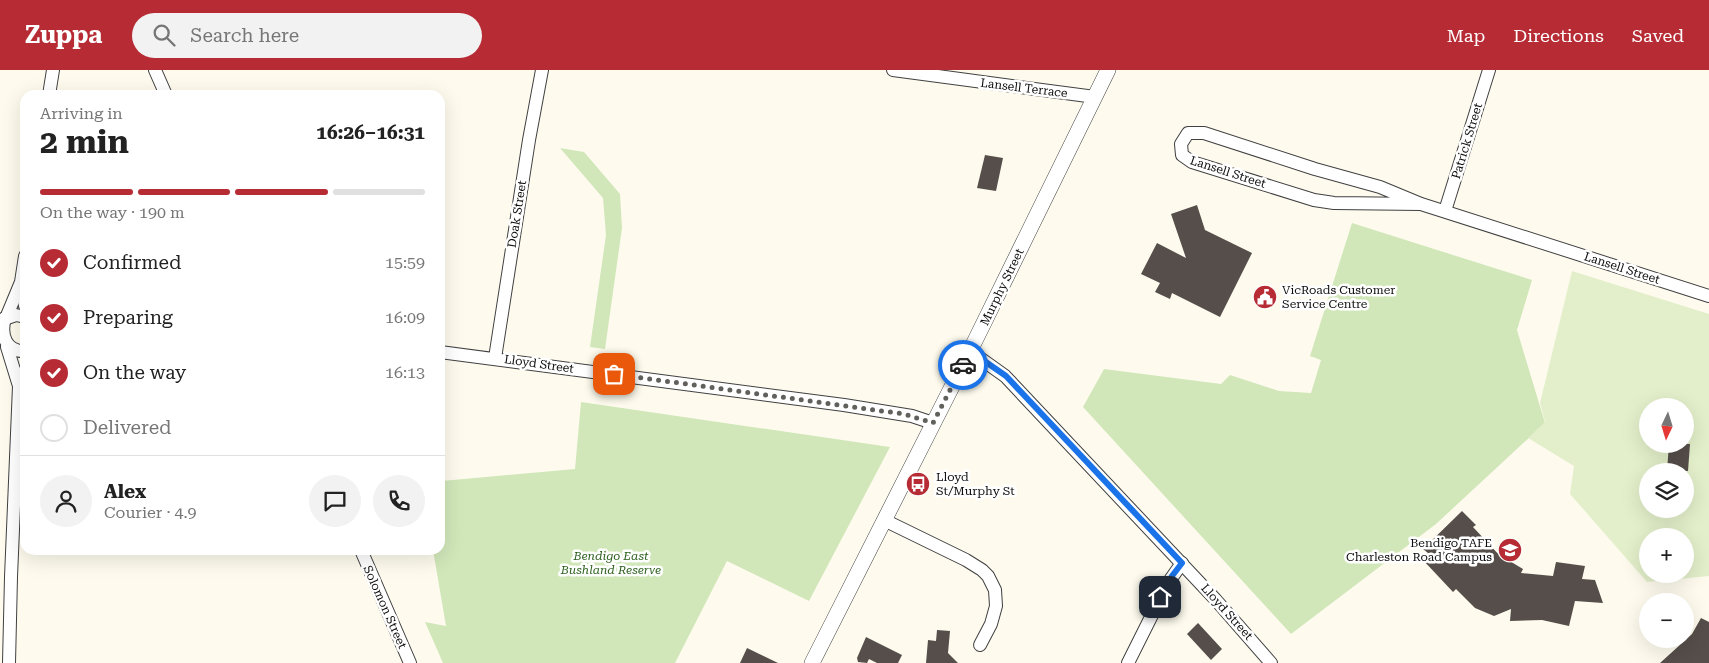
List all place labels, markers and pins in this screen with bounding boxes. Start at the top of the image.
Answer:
place label: VicRoads Customer Service Centre [1282,283,1395,311]
public building icon: VicRoads Customer Service Centre [1252,284,1278,310]
pin [593,353,635,395]
place label: Lloyd St/Murphy St [936,470,1015,498]
bus stop icon: Lloyd St/Murphy St [905,471,931,497]
place label: Bendigo TAFE Charleston Road Campus [1346,536,1492,564]
school or university icon: Bendigo TAFE Charleston Road Campus [1497,537,1523,563]
pin [1139,576,1181,618]

